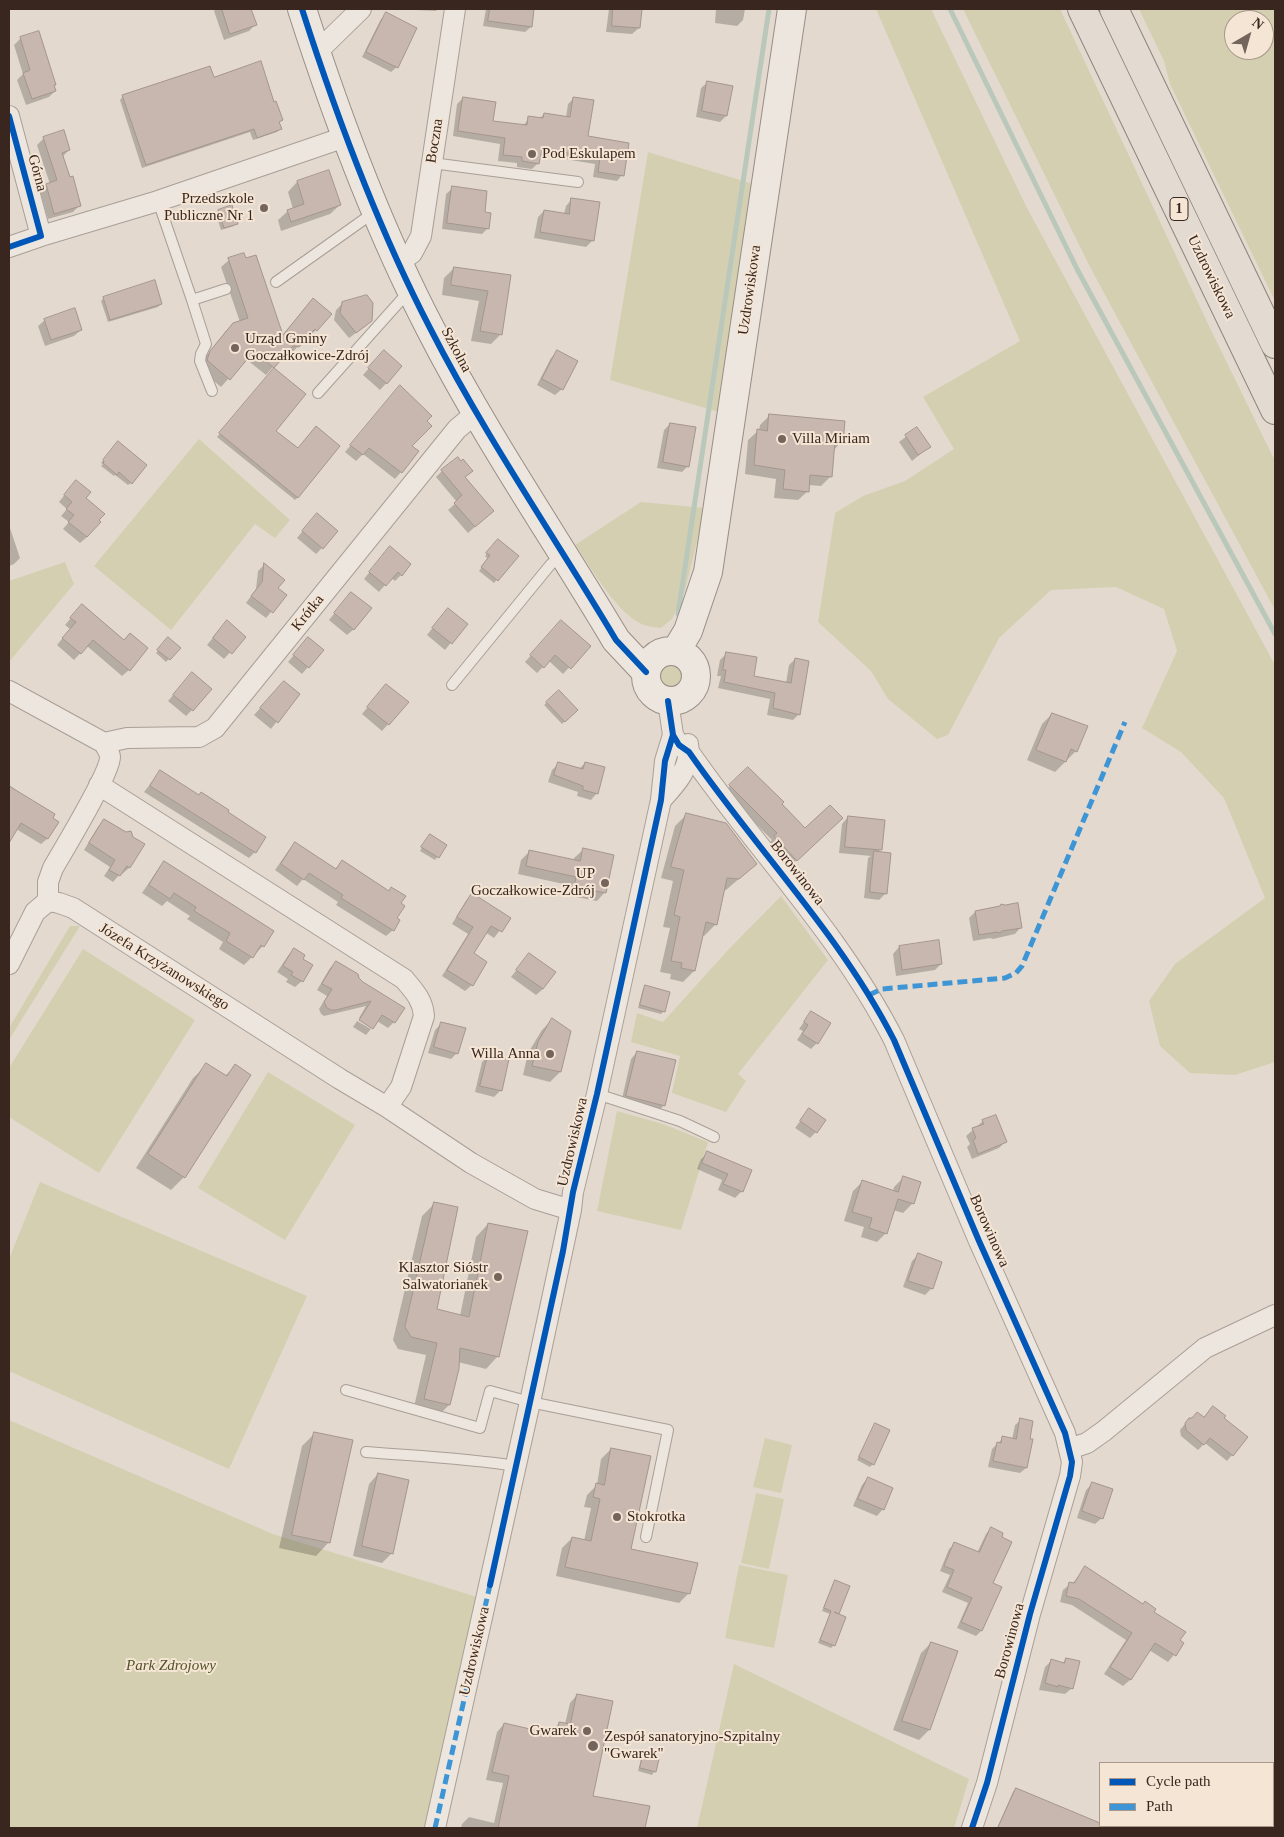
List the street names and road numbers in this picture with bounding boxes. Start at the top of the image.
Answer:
street label: Boczna [423,117,447,165]
street label: Górna [23,153,51,193]
road number: 1 [1170,198,1188,220]
street label: Uzdrowiskowa [1183,232,1239,322]
street label: Uzdrowiskowa [735,244,765,336]
street label: Szkolna [437,324,475,376]
street label: Krótka [288,591,328,635]
street label: Borowinowa [766,837,828,909]
street label: Józefa Krzyżanowskiego [95,920,233,1014]
street label: Uzdrowiskowa [554,1096,592,1188]
street label: Borowinowa [965,1192,1013,1270]
street label: Borowinowa [991,1601,1029,1681]
street label: Uzdrowiskowa [456,1605,494,1697]

